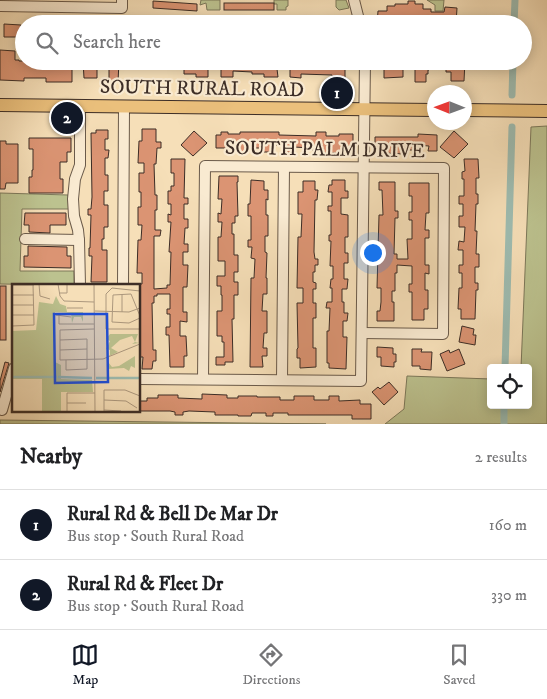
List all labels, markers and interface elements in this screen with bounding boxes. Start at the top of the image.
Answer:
search box [15,15,532,70]
icon: search [33,29,61,57]
text: Search here [73,31,161,54]
pin: 1 [321,74,353,112]
street label: SOUTH RURAL ROAD [100,75,304,103]
north arrow [427,85,472,130]
pin: 2 [51,99,83,137]
street label: SOUTH PALM DRIVE [225,136,425,164]
your location [360,240,386,266]
inset map [12,284,140,412]
map controls [487,364,532,409]
button: locate [487,364,532,409]
text: Nearby [20,444,82,470]
text: 2 results [475,447,527,467]
text: Rural Rd & Bell De Mar Dr [67,503,278,526]
text: 1 [33,515,39,535]
text: 160 m [489,515,527,535]
text: Bus stop · South Rural Road [67,526,244,546]
text: Rural Rd & Fleet Dr [67,573,223,596]
text: 2 [32,585,40,605]
text: 330 m [491,585,527,605]
text: Bus stop · South Rural Road [67,596,244,616]
tab: Map [71,641,99,689]
tab: Directions [242,641,300,689]
tab: Saved [443,641,476,689]

